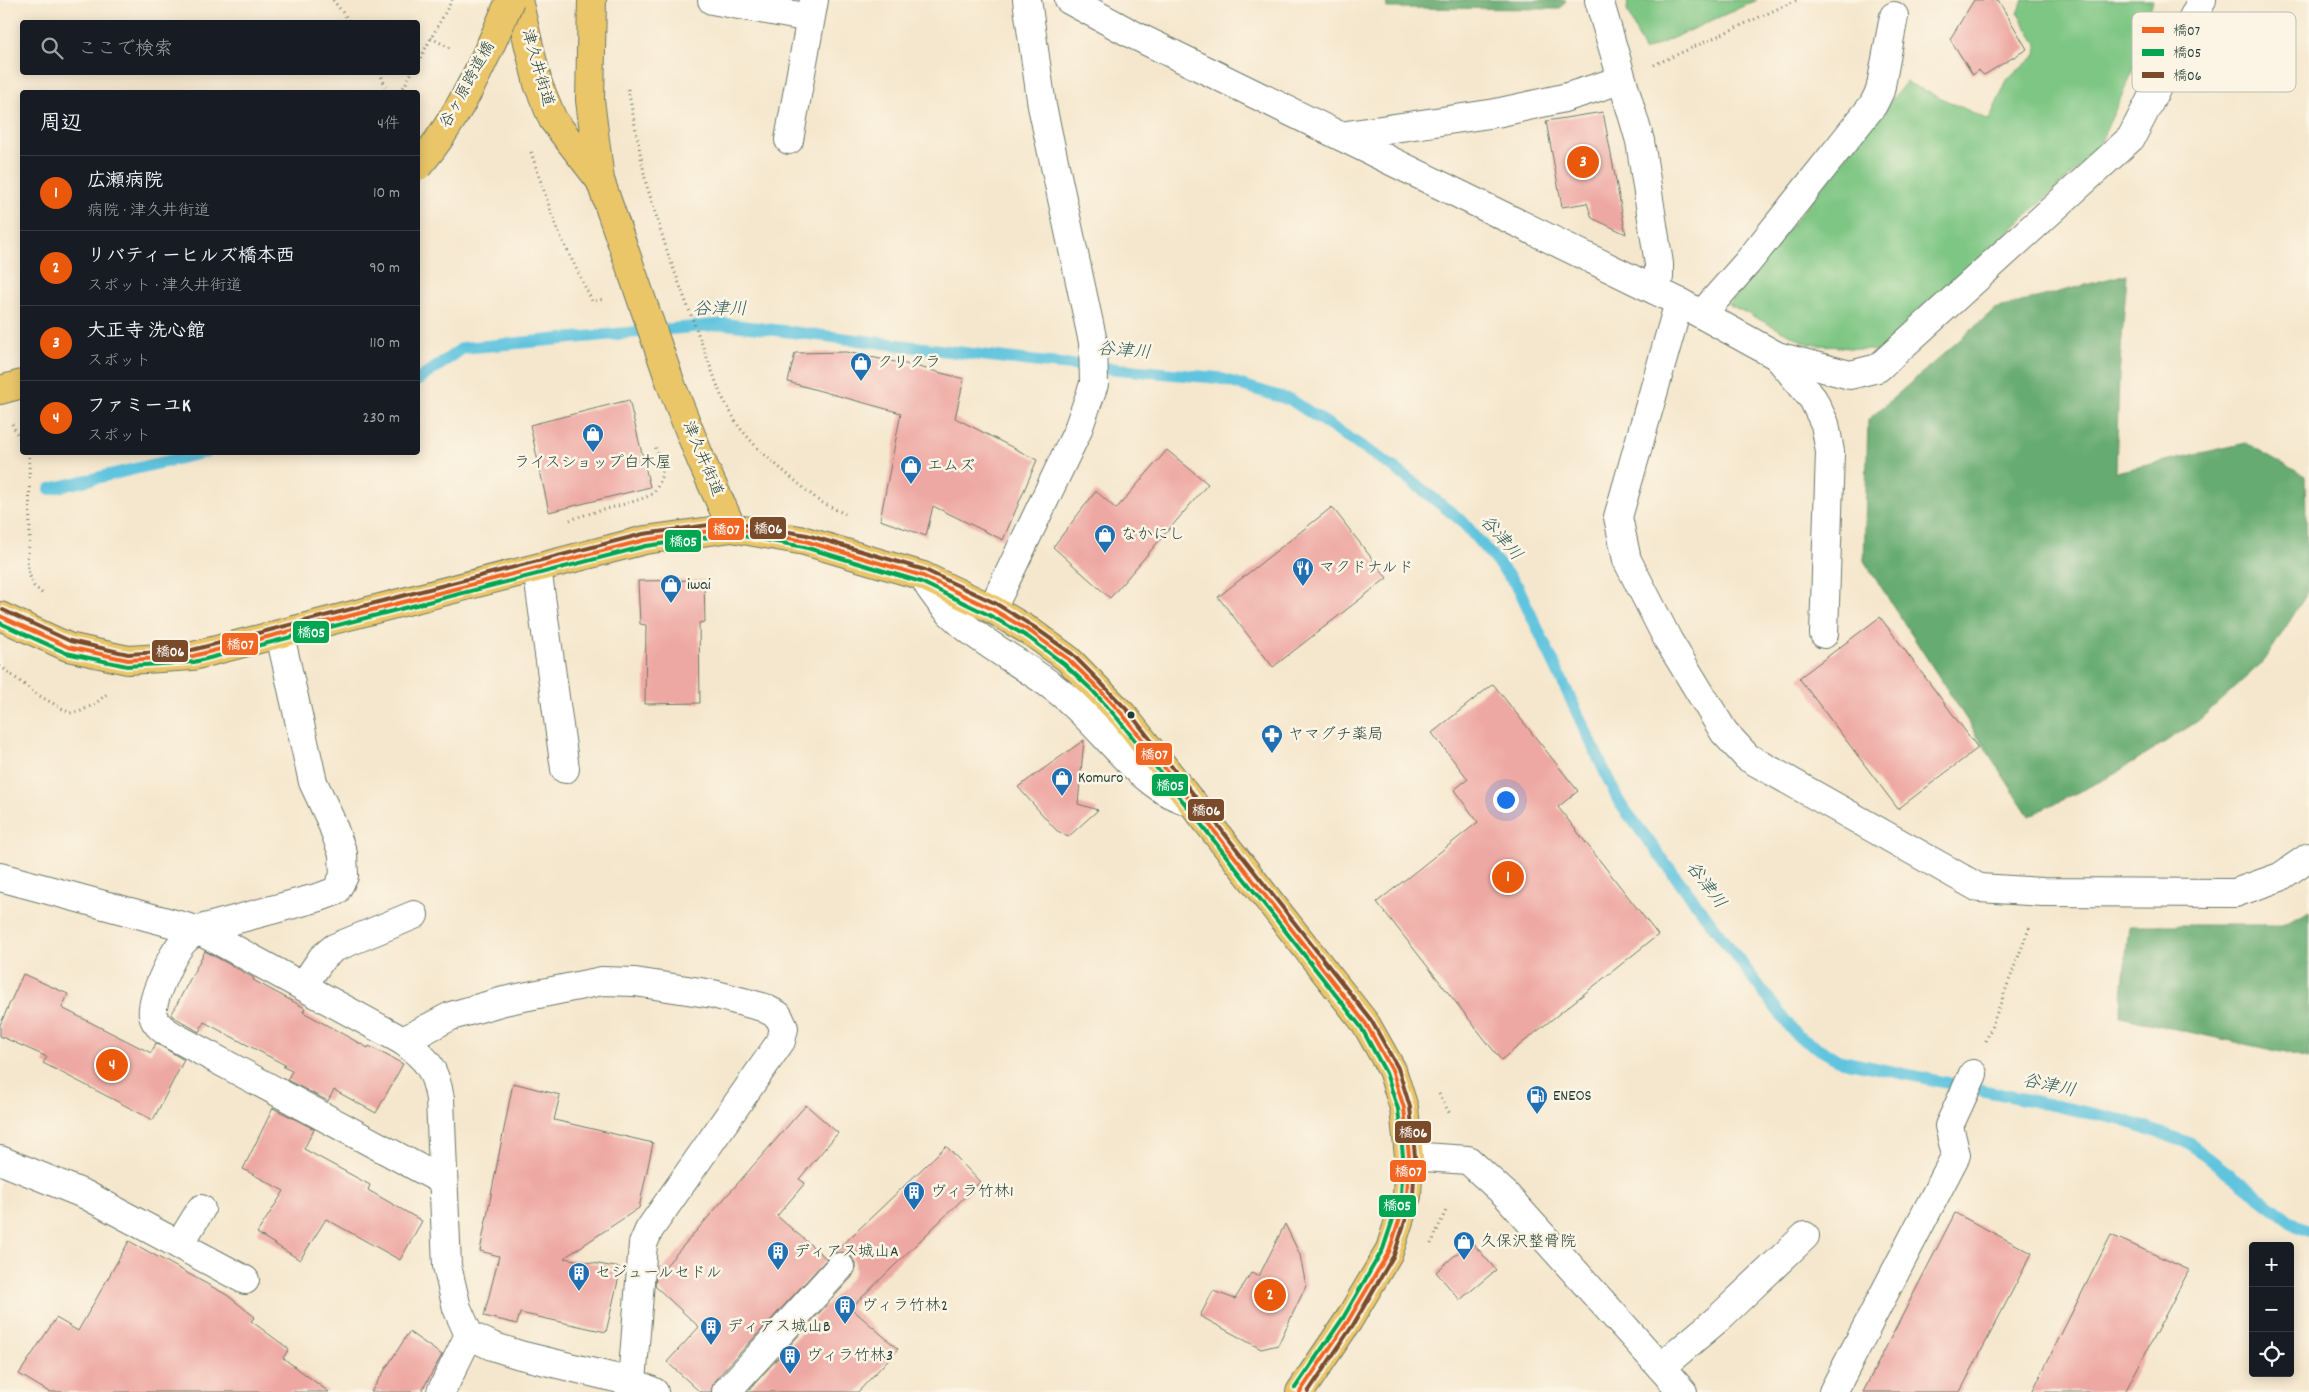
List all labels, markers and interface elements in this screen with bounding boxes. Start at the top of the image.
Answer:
legend [2132,12,2296,92]
search box [20,20,420,75]
text: 橋07 [2173,22,2200,42]
street label: 津久井街道 [515,26,559,110]
icon: search [38,34,66,62]
text: ここで検索 [78,37,173,64]
street label: 谷ヶ原跨道橋 [435,37,501,133]
text: 橋05 [2173,44,2201,64]
text: 橋06 [2173,67,2202,87]
text: 周辺 [40,110,82,140]
text: 4件 [377,113,400,136]
pin: 3 [1567,143,1599,181]
text: 広瀬病院 [87,169,163,196]
text: 1 [54,182,58,205]
text: 10 m [373,182,400,205]
text: 病院 · 津久井街道 [87,200,210,223]
text: リバティーヒルズ橋本西 [87,244,295,271]
text: 2 [53,257,60,280]
text: 90 m [369,257,400,280]
text: スポット · 津久井街道 [87,275,242,298]
water label: 谷津川 [693,298,747,323]
text: 大正寺 洗心館 [87,319,205,346]
text: 3 [52,332,60,355]
text: 110 m [370,332,400,355]
water label: 谷津川 [1096,337,1152,367]
text: スポット [87,350,151,373]
shop icon: クリクラ [849,351,873,382]
place label: クリクラ [877,352,941,375]
text: ファミーユK [87,394,191,421]
text: 4 [53,407,59,430]
text: 230 m [363,407,400,430]
street label: 津久井街道 [676,418,728,500]
shop icon: ライスショップ白木屋 [581,422,605,453]
text: スポット [87,425,151,448]
place label: ライスショップ白木屋 [514,452,672,475]
shop icon: エムズ [899,454,923,485]
place label: エムズ [927,455,975,478]
water label: 谷津川 [1473,510,1527,568]
line badge: 橋06 [749,516,787,540]
line badge: 橋07 [707,517,745,541]
text: 橋06 [754,520,782,540]
text: 橋07 [713,521,740,541]
shop icon: なかにし [1093,523,1117,554]
place label: なかにし [1121,524,1185,547]
line badge: 橋05 [664,529,702,553]
text: 橋05 [669,533,698,553]
restaurant icon: マクドナルド [1291,556,1315,587]
place label: マクドナルド [1319,557,1414,580]
shop icon: iwai [659,573,683,604]
place label: iwai [687,574,711,597]
line badge: 橋05 [292,620,330,644]
text: 橋05 [297,624,326,644]
line badge: 橋07 [221,632,259,656]
text: 橋07 [227,636,254,656]
line badge: 橋06 [151,639,189,663]
text: 橋06 [156,643,184,663]
unlabelled marker [1126,710,1136,720]
pharmacy icon: ヤマグチ薬局 [1260,723,1284,754]
place label: ヤマグチ薬局 [1288,724,1384,747]
line badge: 橋07 [1135,742,1173,766]
text: 橋07 [1141,746,1168,766]
shop icon: Komuro [1050,766,1074,797]
place label: Komuro [1078,767,1123,790]
line badge: 橋05 [1151,773,1189,797]
text: 橋05 [1156,777,1185,797]
your location [1493,787,1519,813]
line badge: 橋06 [1187,798,1225,822]
text: 橋06 [1192,802,1220,822]
water label: 谷津川 [1679,857,1731,915]
pin: 1 [1492,858,1524,896]
pin: 4 [96,1046,128,1084]
water label: 谷津川 [2020,1069,2078,1105]
fuel station icon: ENEOS [1525,1084,1549,1115]
place label: ENEOS [1553,1085,1592,1108]
line badge: 橋06 [1394,1120,1432,1144]
text: 橋06 [1399,1124,1427,1144]
line badge: 橋07 [1389,1159,1427,1183]
text: 橋07 [1395,1163,1422,1183]
building icon: ヴィラ竹林1 [902,1180,926,1211]
place label: ヴィラ竹林1 [930,1181,1014,1204]
line badge: 橋05 [1378,1194,1417,1218]
text: 橋05 [1383,1197,1412,1217]
shop icon: 久保沢整骨院 [1452,1230,1476,1261]
place label: 久保沢整骨院 [1480,1231,1576,1254]
building icon: ディアス城山A [766,1240,790,1271]
place label: ディアス城山A [794,1241,899,1264]
map controls [2249,1242,2294,1377]
button: + [2249,1242,2294,1287]
building icon: セジュールセドル [567,1261,591,1292]
place label: セジュールセドル [595,1262,722,1285]
pin: 2 [1254,1276,1286,1314]
button: − [2249,1287,2294,1332]
building icon: ヴィラ竹林2 [833,1294,857,1325]
place label: ヴィラ竹林2 [861,1295,948,1318]
building icon: ディアス城山B [699,1315,723,1346]
place label: ディアス城山B [727,1316,831,1339]
button: locate [2249,1332,2294,1377]
building icon: ヴィラ竹林3 [778,1344,802,1375]
place label: ヴィラ竹林3 [806,1345,893,1368]

